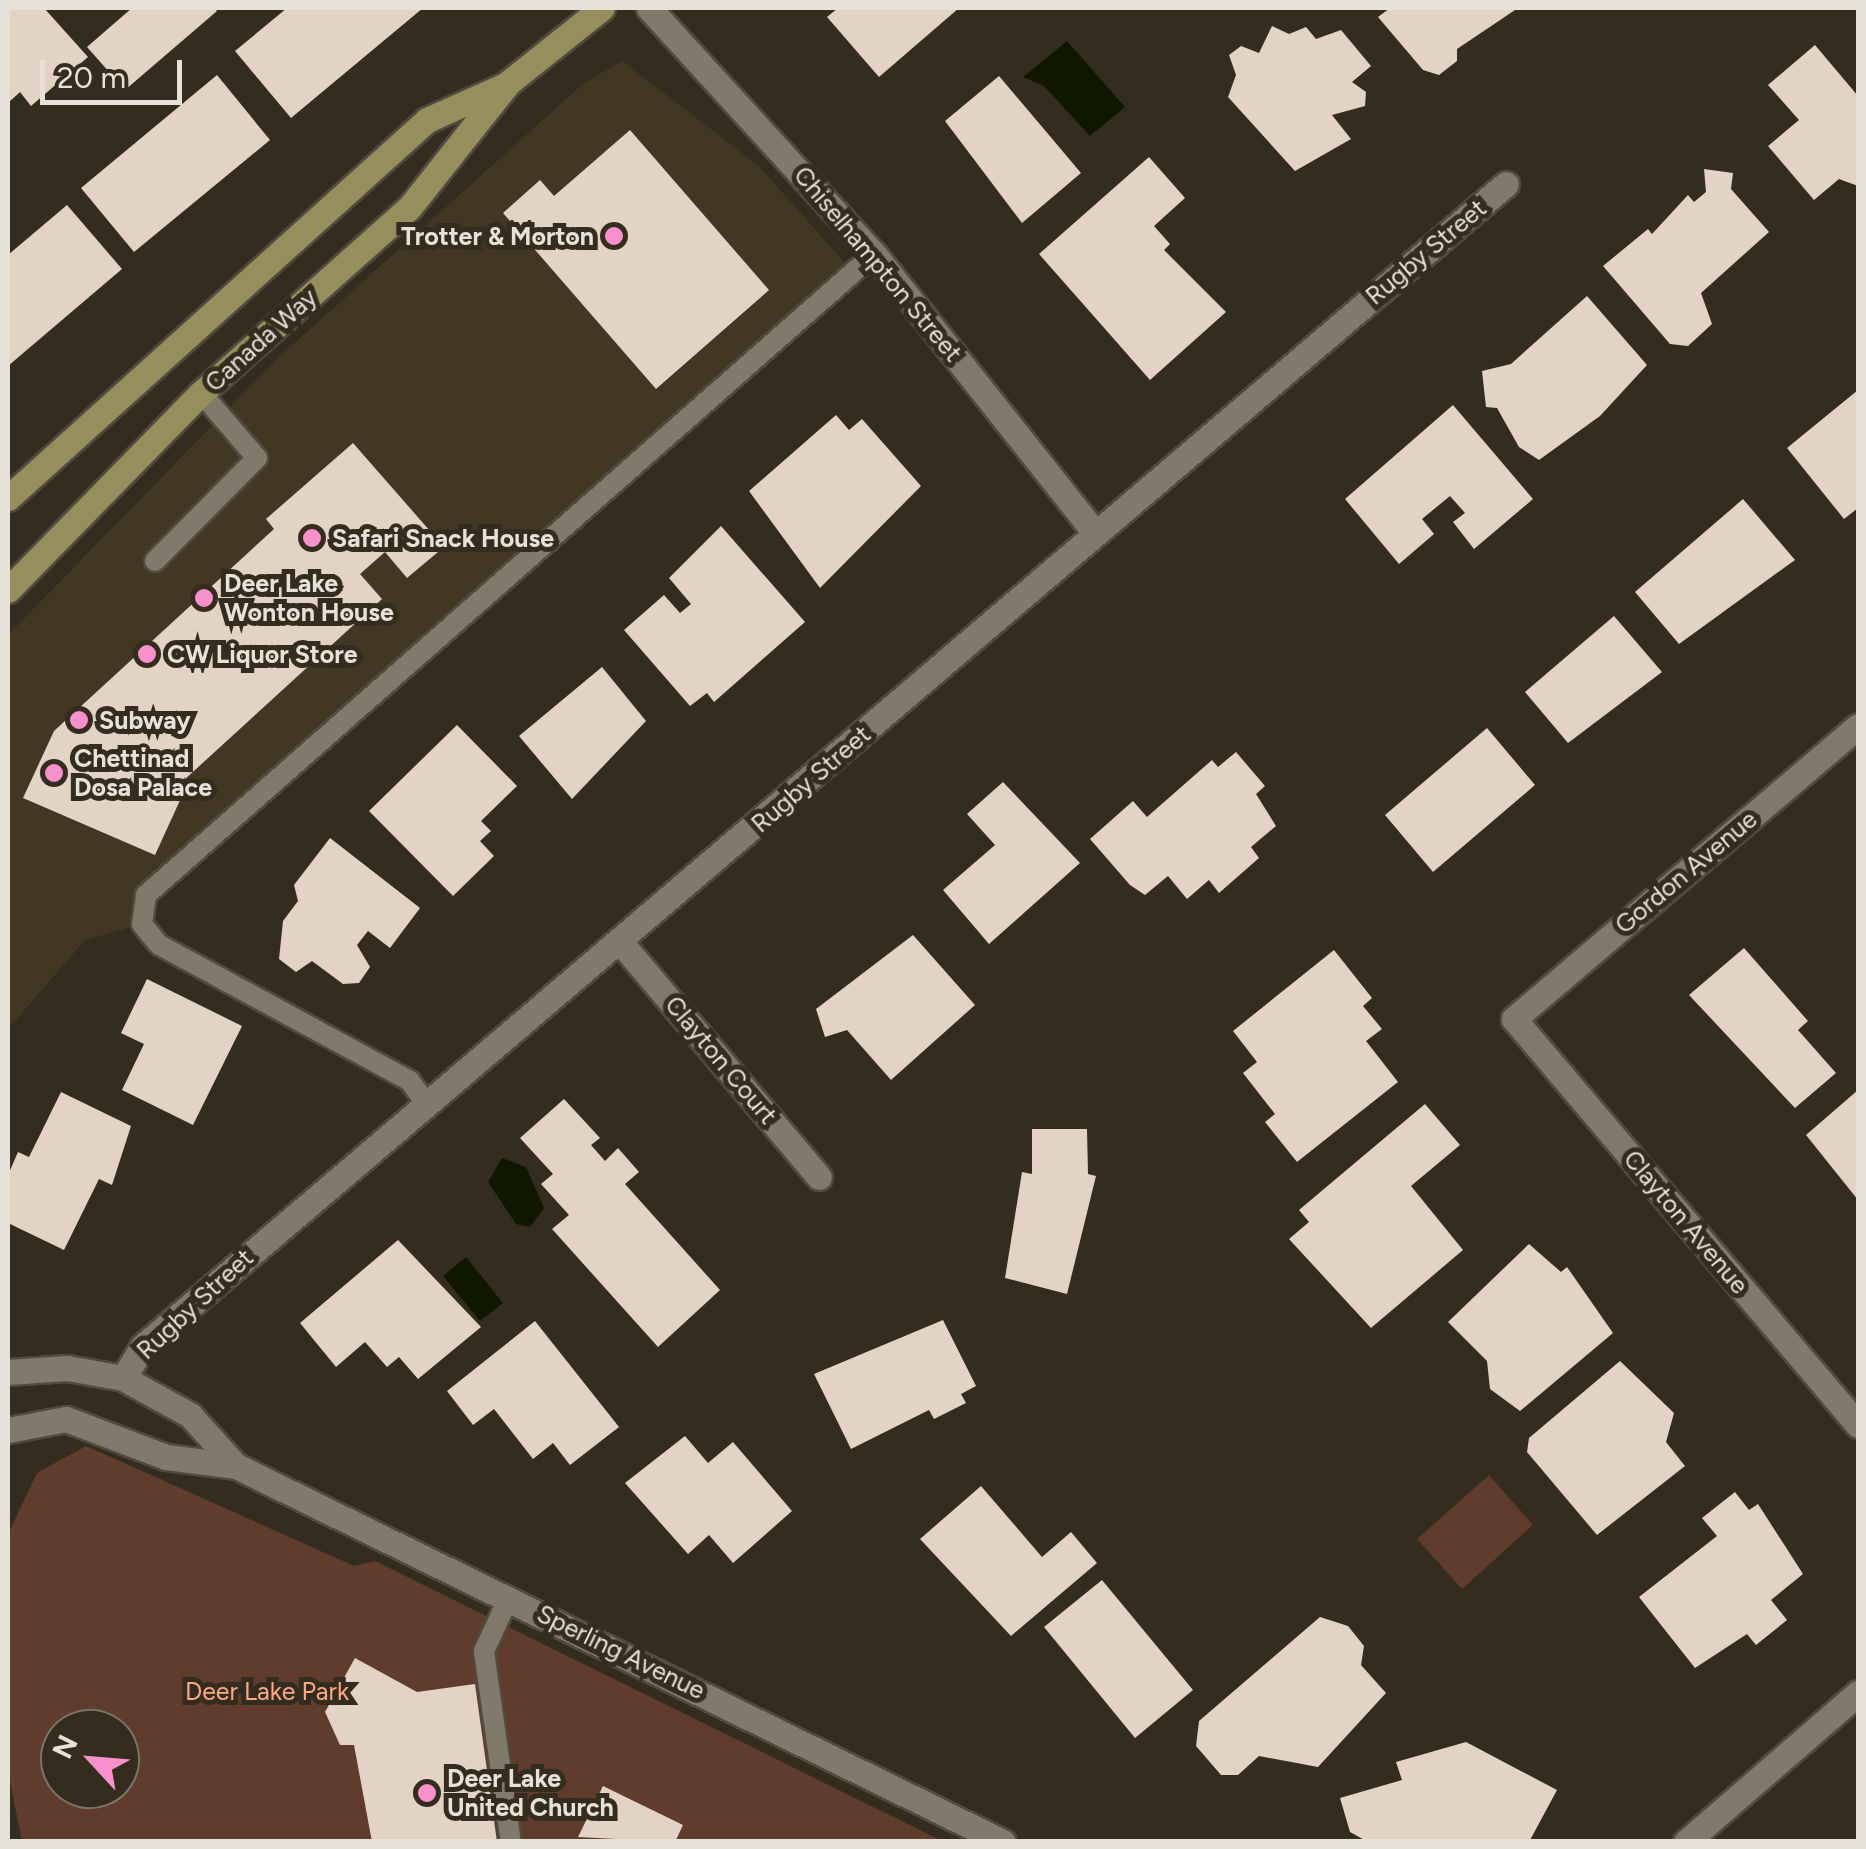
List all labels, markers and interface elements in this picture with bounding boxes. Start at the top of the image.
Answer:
scale bar [45,40,188,102]
text: 20 m [57,59,126,96]
street label: Chiselhampton Street [788,160,968,368]
street label: Rugby Street [1360,193,1492,311]
place label: Trotter & Morton [401,221,594,251]
marker: Trotter & Morton [603,225,625,247]
street label: Canada Way [199,282,323,398]
place label: Safari Snack House [332,523,554,553]
marker: Safari Snack House [301,527,323,549]
place label: Deer Lake Wonton House [224,569,394,628]
marker: Deer Lake Wonton House [193,587,215,609]
place label: CW Liquor Store [167,639,357,669]
marker: CW Liquor Store [136,643,158,665]
place label: Subway [99,705,191,735]
marker: Subway [68,709,90,731]
street label: Rugby Street [745,719,877,839]
place label: Chettinad Dosa Palace [74,744,212,803]
marker: Chettinad Dosa Palace [43,762,65,784]
street label: Gordon Avenue [1609,804,1763,940]
street label: Clayton Court [659,990,783,1130]
street label: Clayton Avenue [1617,1144,1755,1300]
street label: Rugby Street [131,1243,259,1365]
street label: Sperling Avenue [532,1598,710,1706]
park label: Deer Lake Park [185,1676,349,1706]
north arrow [40,1709,140,1809]
text: N [45,1730,85,1764]
place label: Deer Lake United Church [447,1764,614,1823]
marker: Deer Lake United Church [416,1782,438,1804]

